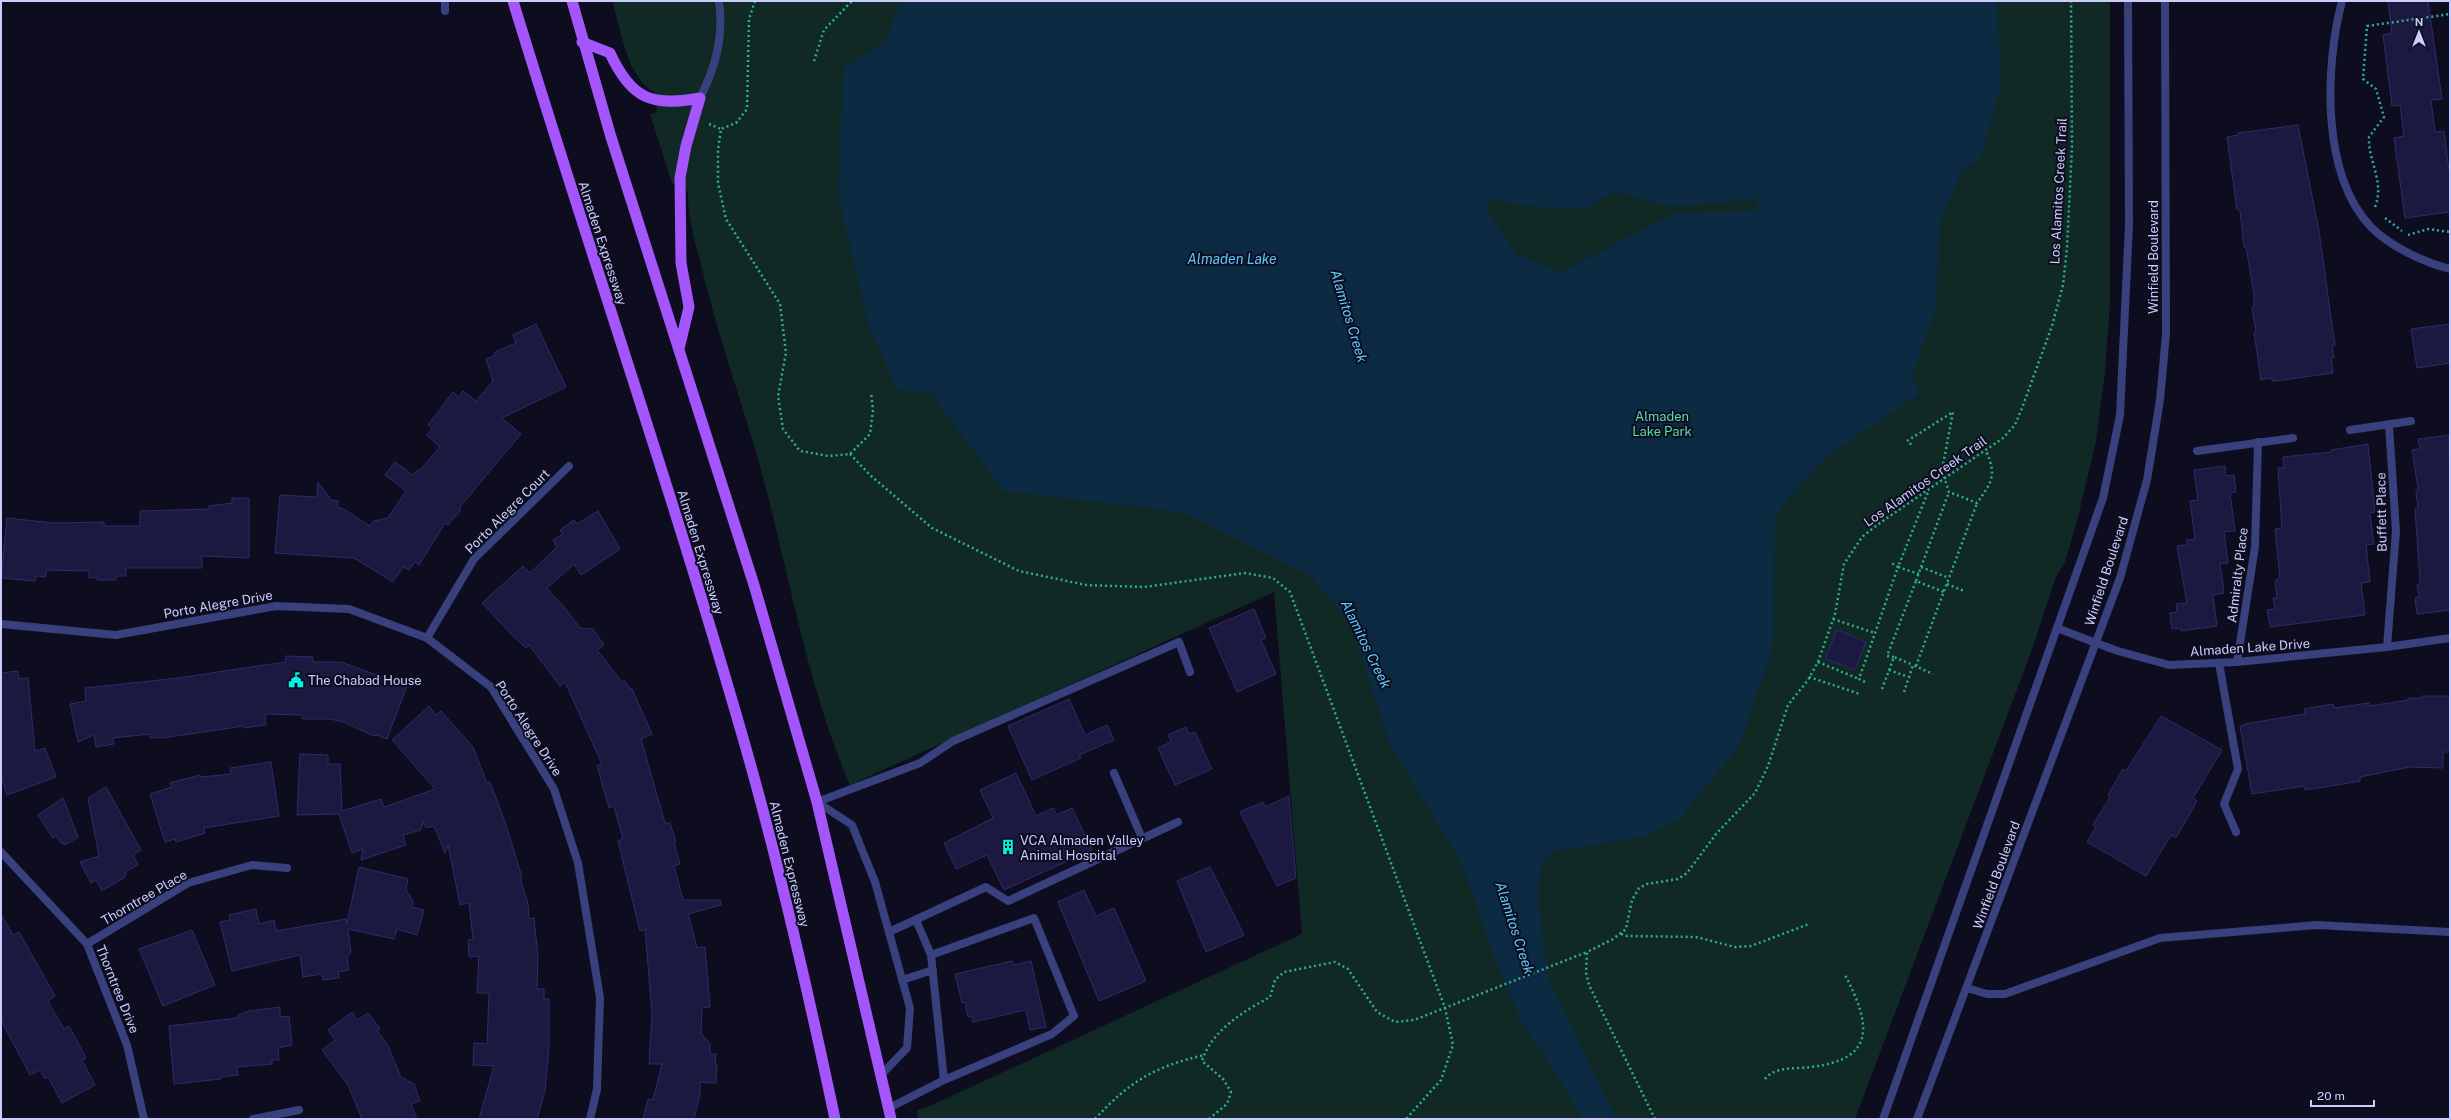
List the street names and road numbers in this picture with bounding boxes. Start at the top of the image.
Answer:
street label: Los Alamitos Creek Trail [2047,117,2070,265]
street label: Almaden Expressway [575,179,630,307]
street label: Winfield Boulevard [2146,200,2161,314]
street label: Los Alamitos Creek Trail [1861,433,1990,530]
street label: Porto Alegre Court [462,466,553,557]
street label: Buffett Place [2373,472,2390,552]
street label: Almaden Expressway [674,488,727,616]
street label: Winfield Boulevard [2082,515,2131,628]
street label: Admiralty Place [2224,527,2251,624]
street label: Porto Alegre Drive [162,588,274,621]
street label: Almaden Lake Drive [2189,636,2311,659]
street label: Porto Alegre Drive [492,678,565,779]
street label: Almaden Expressway [767,799,812,929]
street label: Winfield Boulevard [1970,819,2023,931]
street label: Thorntree Place [99,867,190,928]
street label: Thorntree Drive [93,943,142,1035]

